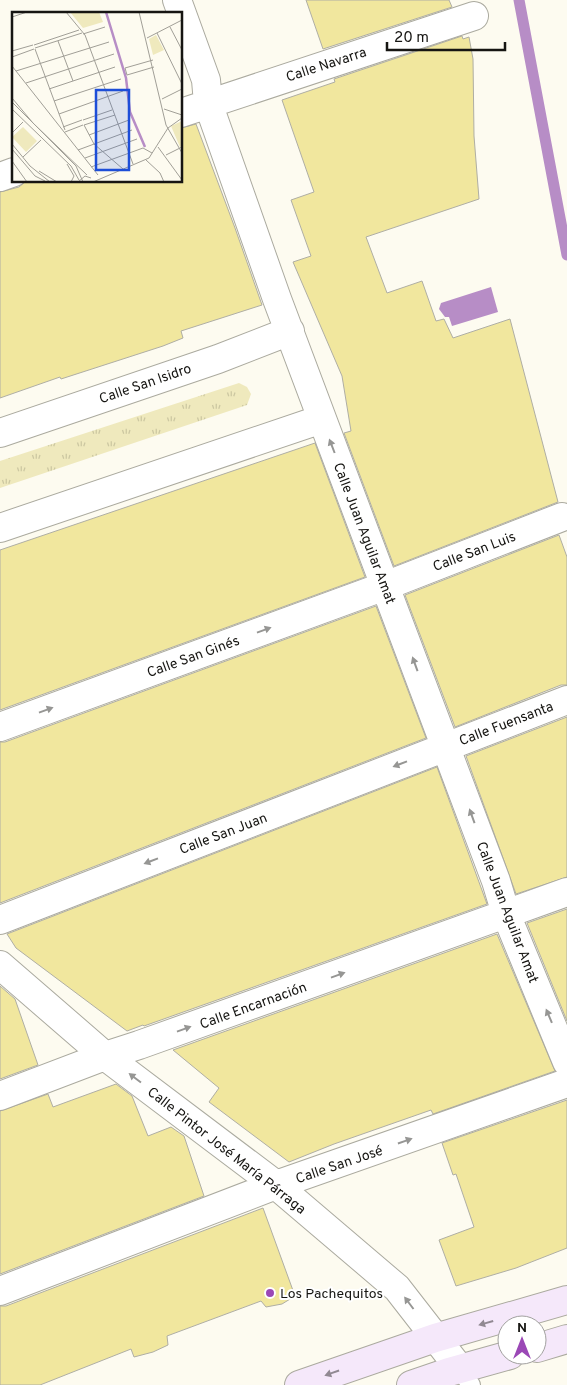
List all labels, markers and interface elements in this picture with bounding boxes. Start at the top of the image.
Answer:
inset map [12,12,182,182]
scale bar [387,20,504,52]
text: 20 m [394,29,429,48]
street label: Calle Navarra [284,44,369,86]
street label: Calle San Isidro [97,361,194,408]
one-way arrow [328,439,336,453]
street label: Calle Juan Aguilar Amat [329,460,398,607]
street label: Calle San Luis [431,529,518,576]
one-way arrow [257,626,272,634]
street label: Calle San Ginés [145,633,242,682]
one-way arrow [411,656,418,671]
street label: Calle Fuensanta [457,699,556,750]
one-way arrow [39,706,54,714]
one-way arrow [392,760,407,768]
one-way arrow [468,808,476,823]
street label: Calle San Juan [177,810,270,859]
street label: Calle Juan Aguilar Amat [472,839,541,986]
one-way arrow [143,857,158,865]
one-way arrow [330,971,345,978]
street label: Calle Encarnación [198,979,309,1034]
one-way arrow [544,1009,552,1023]
one-way arrow [177,1025,192,1032]
one-way arrow [128,1073,142,1083]
street label: Calle Pintor José María Párraga [143,1084,309,1218]
one-way arrow [398,1137,413,1145]
street label: Calle San José [294,1143,385,1188]
place label: Los Pachequitos [280,1286,383,1303]
marker: Los Pachequitos [264,1287,276,1299]
one-way arrow [403,1297,414,1310]
north arrow [497,1315,547,1365]
one-way arrow [479,1319,494,1327]
text: N [517,1320,527,1337]
one-way arrow [324,1370,339,1378]

